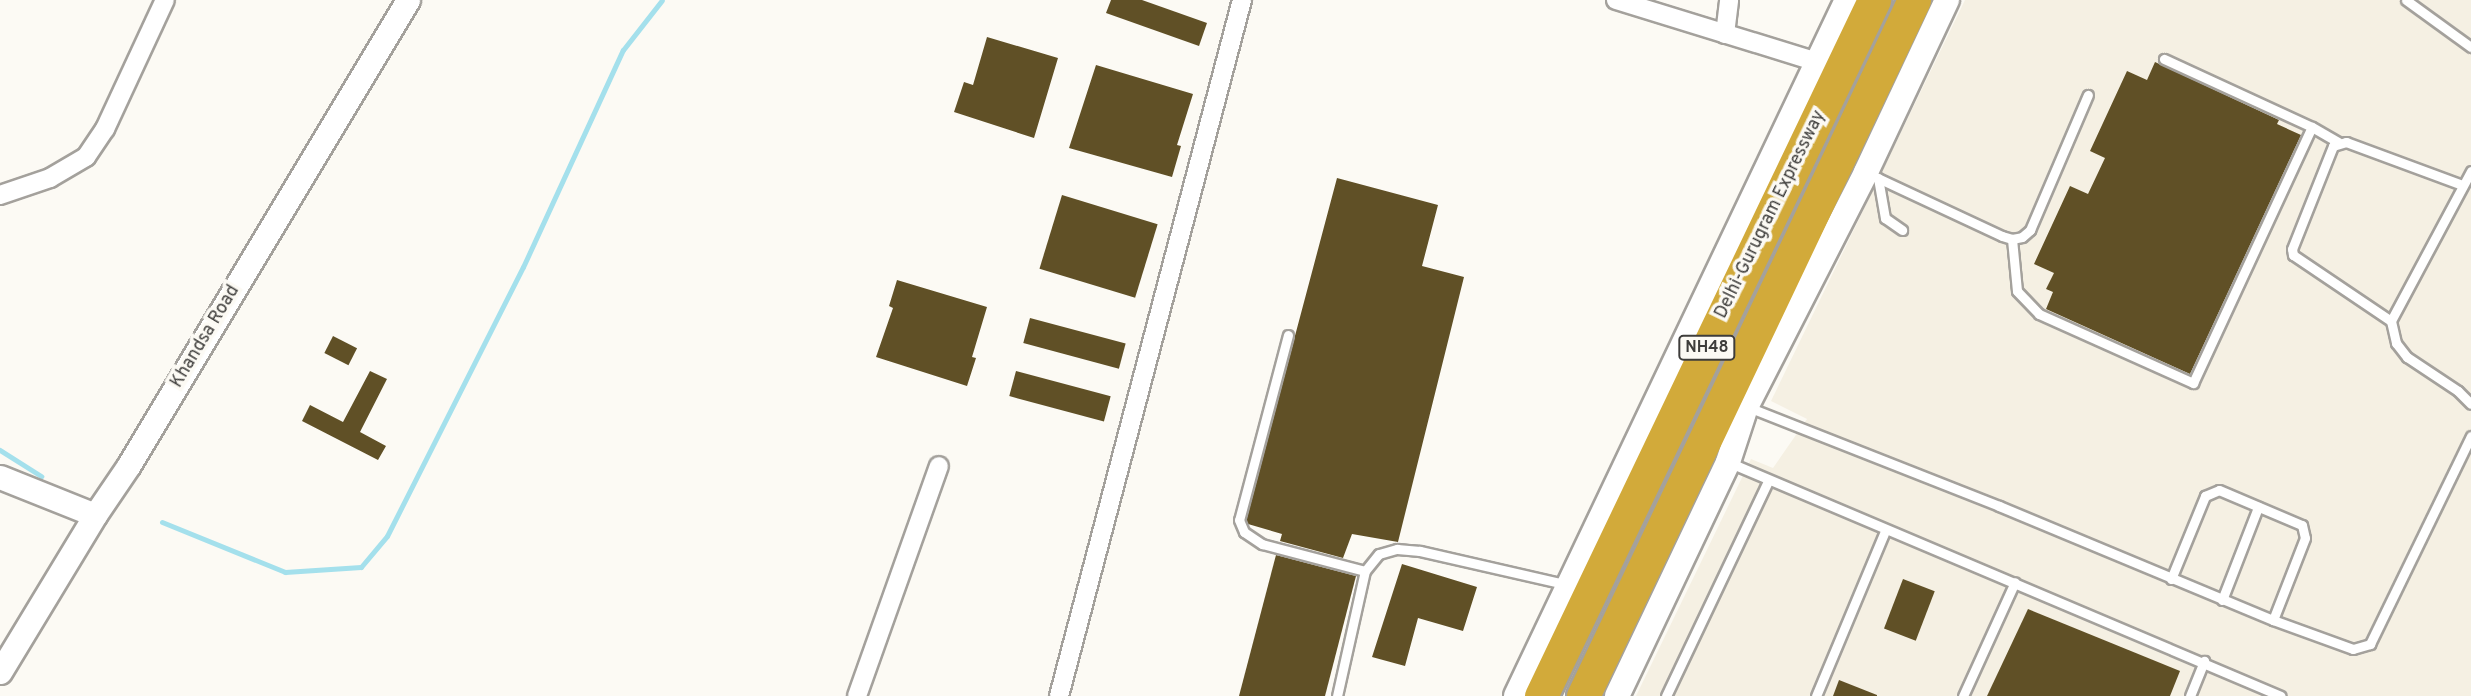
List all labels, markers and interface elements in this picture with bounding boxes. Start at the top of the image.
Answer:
street label: Delhi-Gurugram Expressway [1711,108,1831,322]
street label: Khandsa Road [167,282,245,392]
road number: NH48 [1677,336,1737,360]

